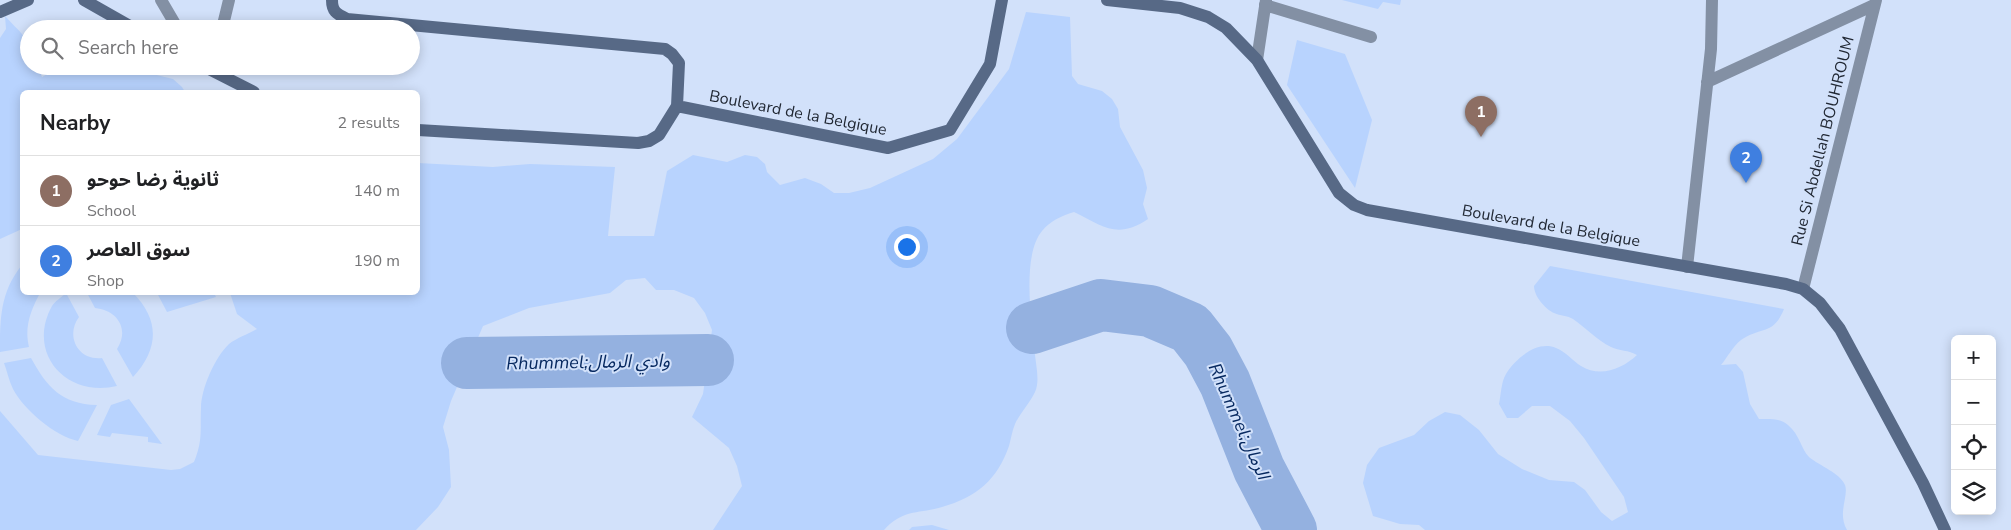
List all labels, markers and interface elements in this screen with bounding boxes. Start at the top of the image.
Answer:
search box [20,20,420,75]
icon: search [38,34,66,62]
street label: Rue Si Abdellah BOUHROUM [1786,34,1860,248]
text: Search here [78,35,179,61]
street label: Boulevard de la Belgique [707,85,889,141]
pin: 1 [1465,96,1497,137]
text: Nearby [40,109,110,137]
text: 2 results [338,112,400,134]
pin: 2 [1730,142,1762,183]
text: ثانوية رضا حوحو [87,167,219,193]
text: 1 [51,180,61,202]
text: 140 m [353,180,400,202]
street label: Boulevard de la Belgique [1460,199,1642,253]
text: School [87,200,136,222]
your location [894,234,920,260]
text: سوق العاصر [87,237,190,263]
text: 2 [51,250,61,272]
text: 190 m [353,250,400,272]
text: Shop [87,270,124,292]
map controls [1951,335,1996,515]
button: + [1951,335,1996,380]
water label: Rhummel;وادي الرمال [506,349,670,378]
water label: Rhummel;الرمال [1203,359,1276,484]
button: − [1951,380,1996,425]
button: locate [1951,425,1996,470]
button: layers [1951,470,1996,515]

